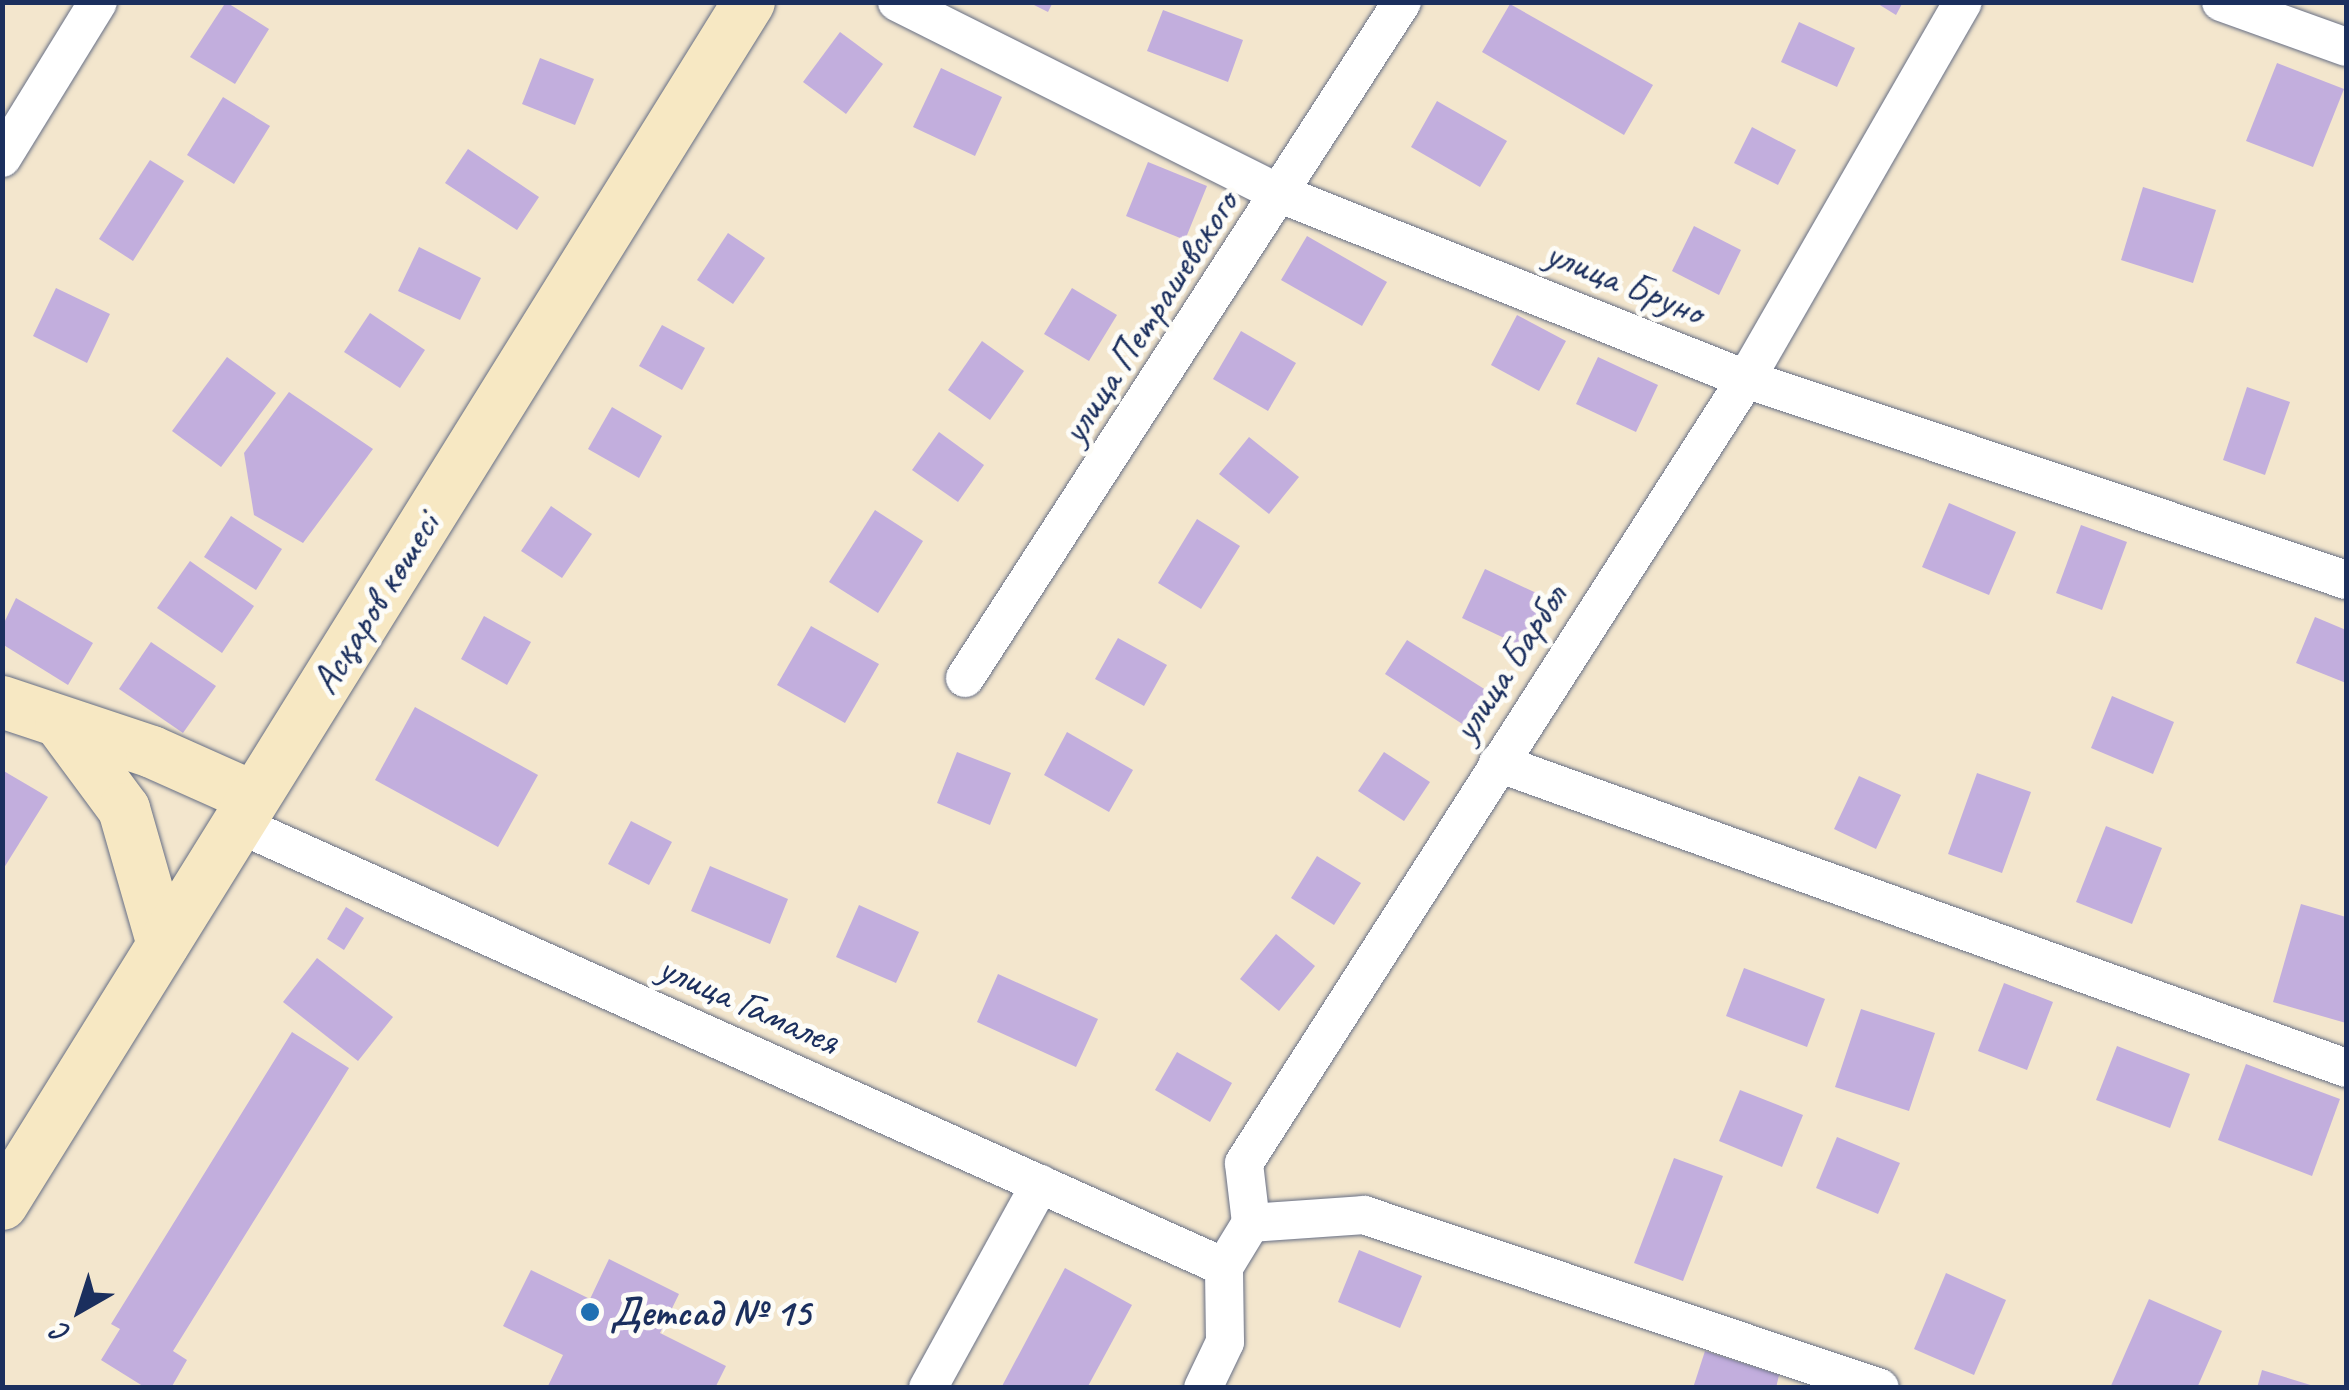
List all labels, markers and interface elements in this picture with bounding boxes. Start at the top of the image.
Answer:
street label: улица Петрашевского [1050,182,1248,452]
street label: улица Бруно [1540,229,1710,335]
street label: Асқаров көшесі [300,503,450,703]
street label: улица Барбол [1441,576,1577,750]
street label: улица Гамалея [653,943,845,1065]
north arrow [30,1260,130,1360]
place label: Детсад № 15 [610,1288,810,1336]
marker: Детсад № 15 [579,1301,601,1323]
text: С [44,1316,77,1352]

